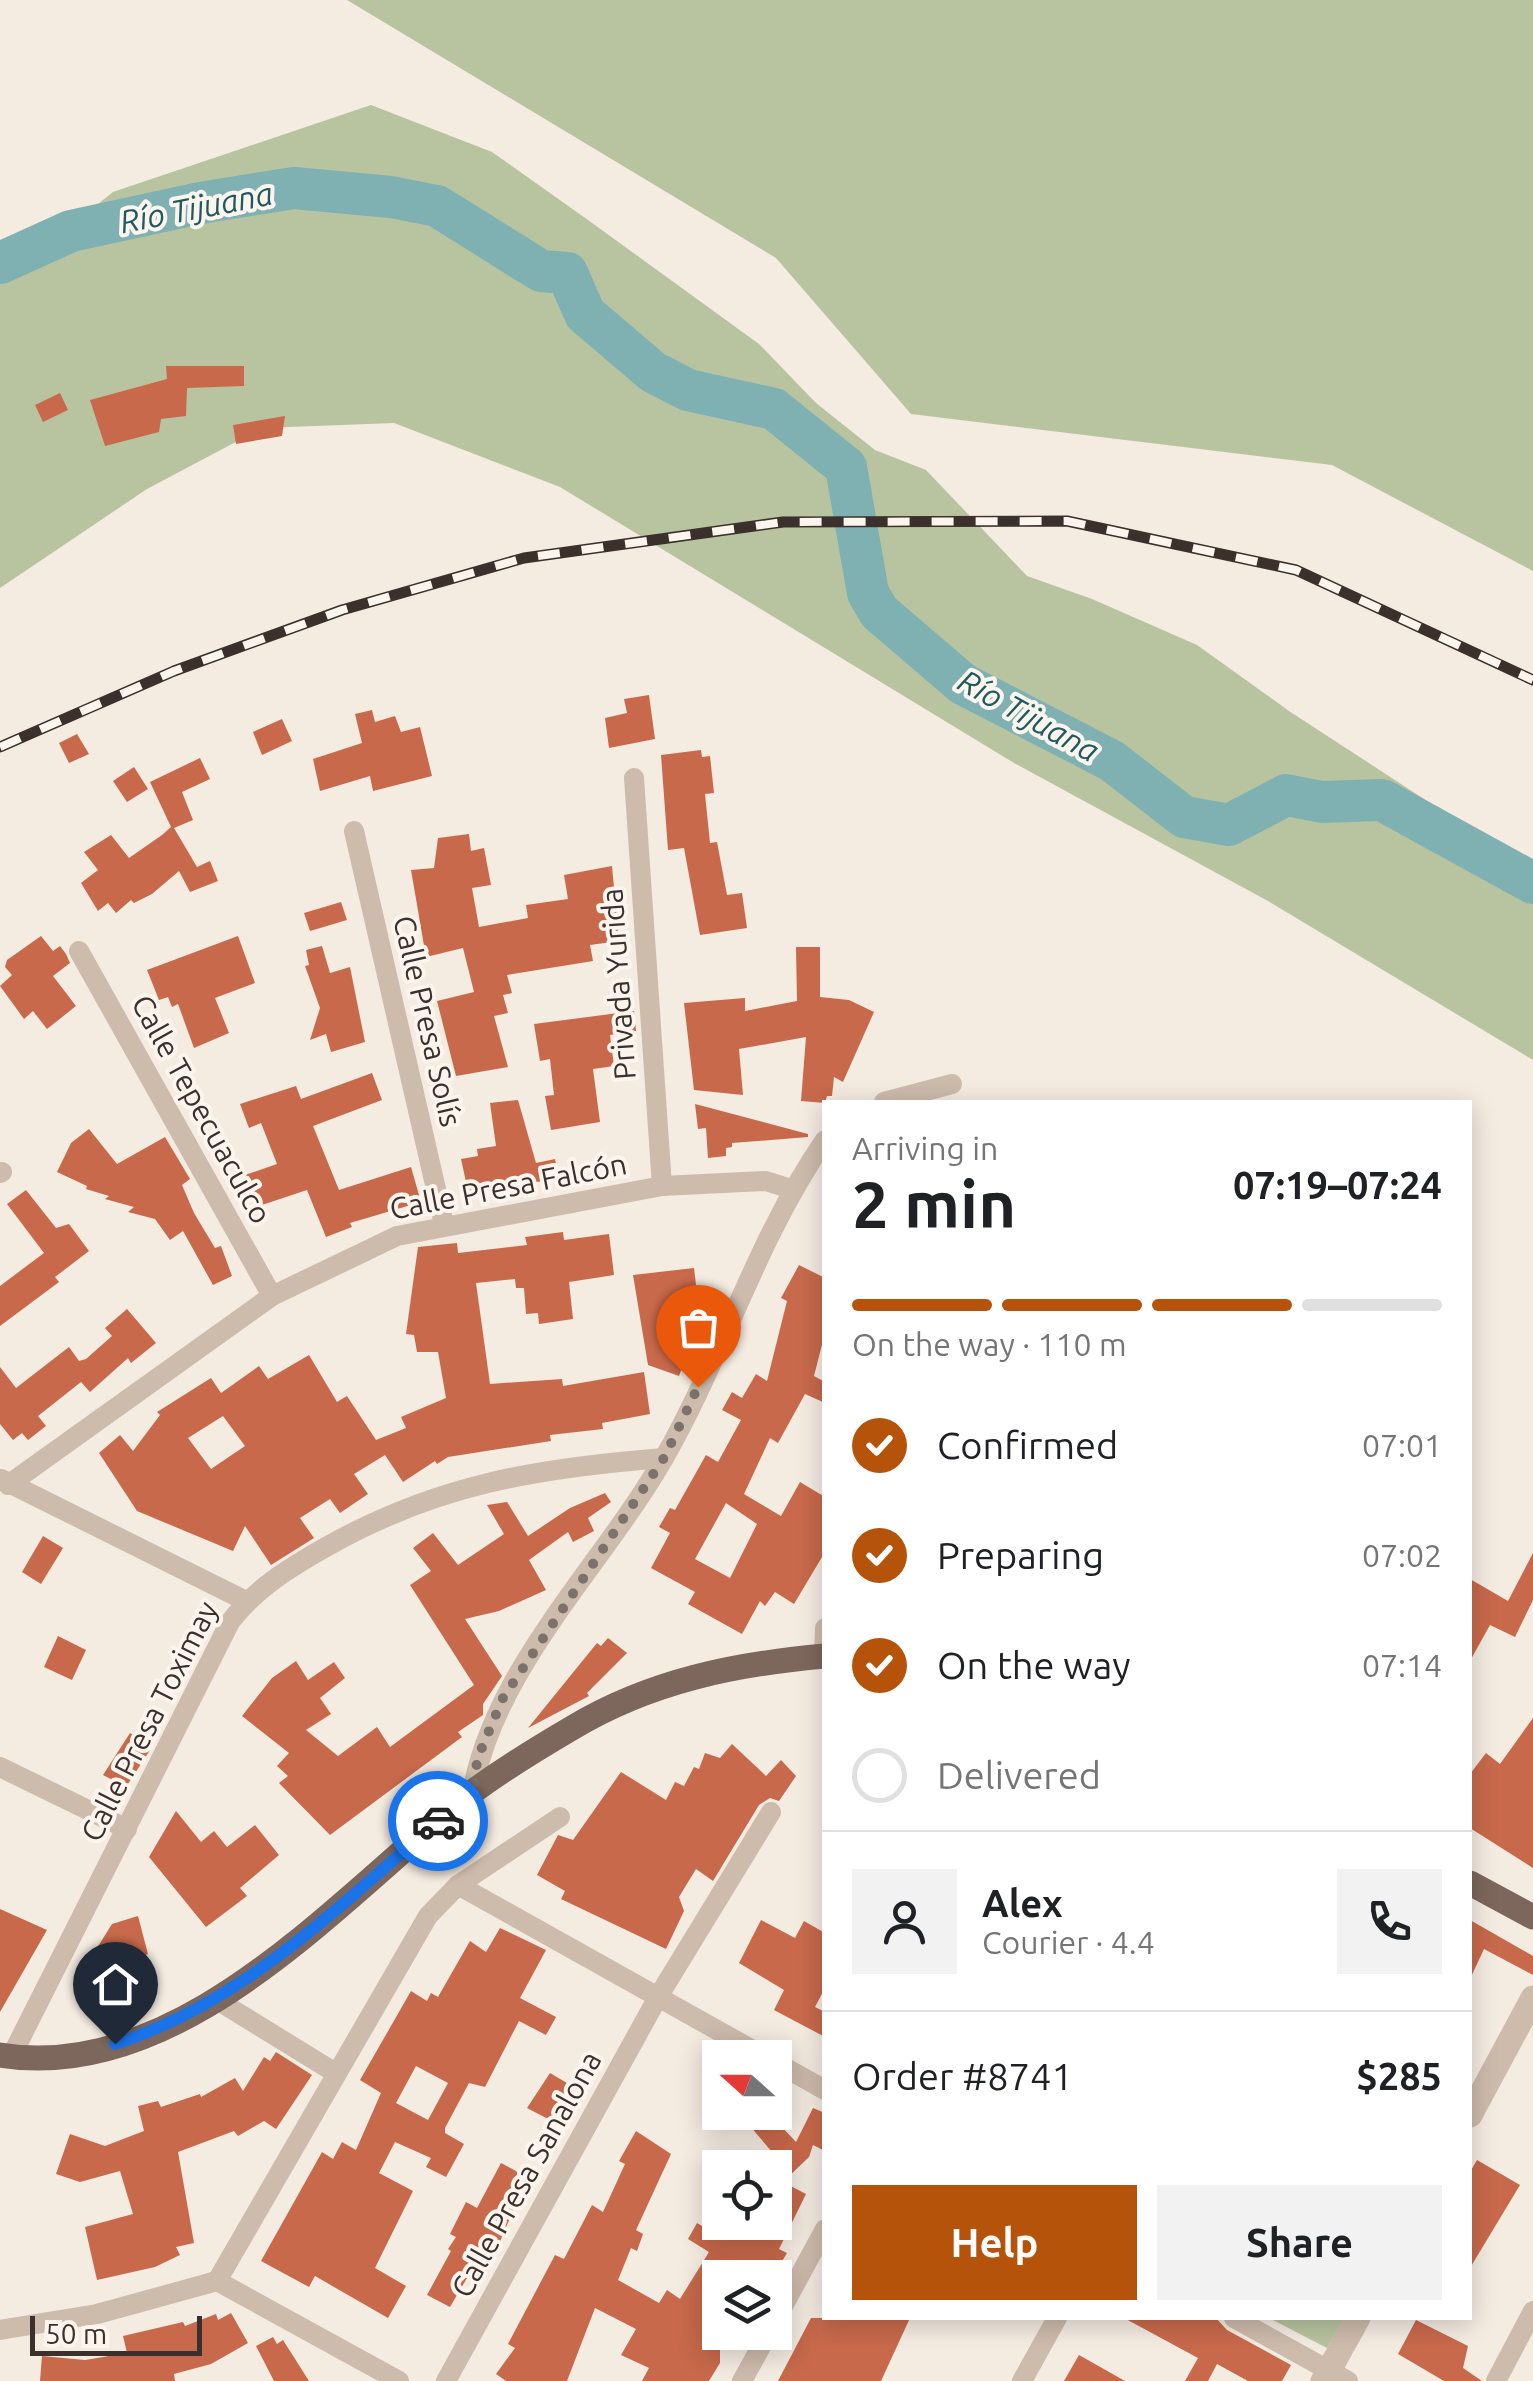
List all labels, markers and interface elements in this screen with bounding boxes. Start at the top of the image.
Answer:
water label: Río Tijuana [117,175,275,239]
water label: Río Tijuana [953,662,1105,768]
street label: Privada Yurida [594,887,642,1081]
street label: Calle Presa Solís [387,912,469,1130]
street label: Calle Tepecuaculco [125,989,279,1229]
text: Arriving in [852,1130,998,1166]
street label: Calle Presa Falcón [387,1146,629,1226]
text: 07:19–07:24 [1233,1164,1442,1206]
text: 2 min [852,1167,1016,1240]
pin [656,1285,741,1388]
icon: bag [671,1300,726,1355]
text: On the way · 110 m [852,1326,1127,1362]
icon: check [852,1418,907,1473]
text: Confirmed [937,1424,1118,1466]
text: 07:01 [1362,1427,1442,1463]
icon: check [852,1528,907,1583]
text: Preparing [937,1534,1104,1576]
text: 07:02 [1362,1537,1442,1573]
street label: Calle Presa Toximay [74,1595,224,1847]
icon: check [852,1638,907,1693]
text: On the way [937,1644,1130,1686]
text: 07:14 [1362,1647,1442,1683]
text: Delivered [937,1754,1101,1796]
courier [388,1771,488,1871]
icon: car [411,1794,466,1849]
button: person [852,1869,957,1974]
button: phone [1337,1869,1442,1974]
text: Alex [982,1882,1063,1924]
text: Courier · 4.4 [982,1924,1155,1960]
pin [73,1942,158,2045]
icon: home [88,1957,143,2012]
north arrow [702,2040,792,2130]
map controls [702,2040,792,2350]
street label: Calle Presa Sanalona [444,2045,608,2303]
text: Order #8741 [852,2055,1073,2097]
text: $285 [1356,2055,1442,2097]
button: locate [702,2150,792,2240]
button: Help [852,2185,1137,2300]
button: Share [1157,2185,1442,2300]
button: layers [702,2260,792,2350]
scale bar [30,2311,202,2356]
text: 50 m [45,2318,107,2349]

